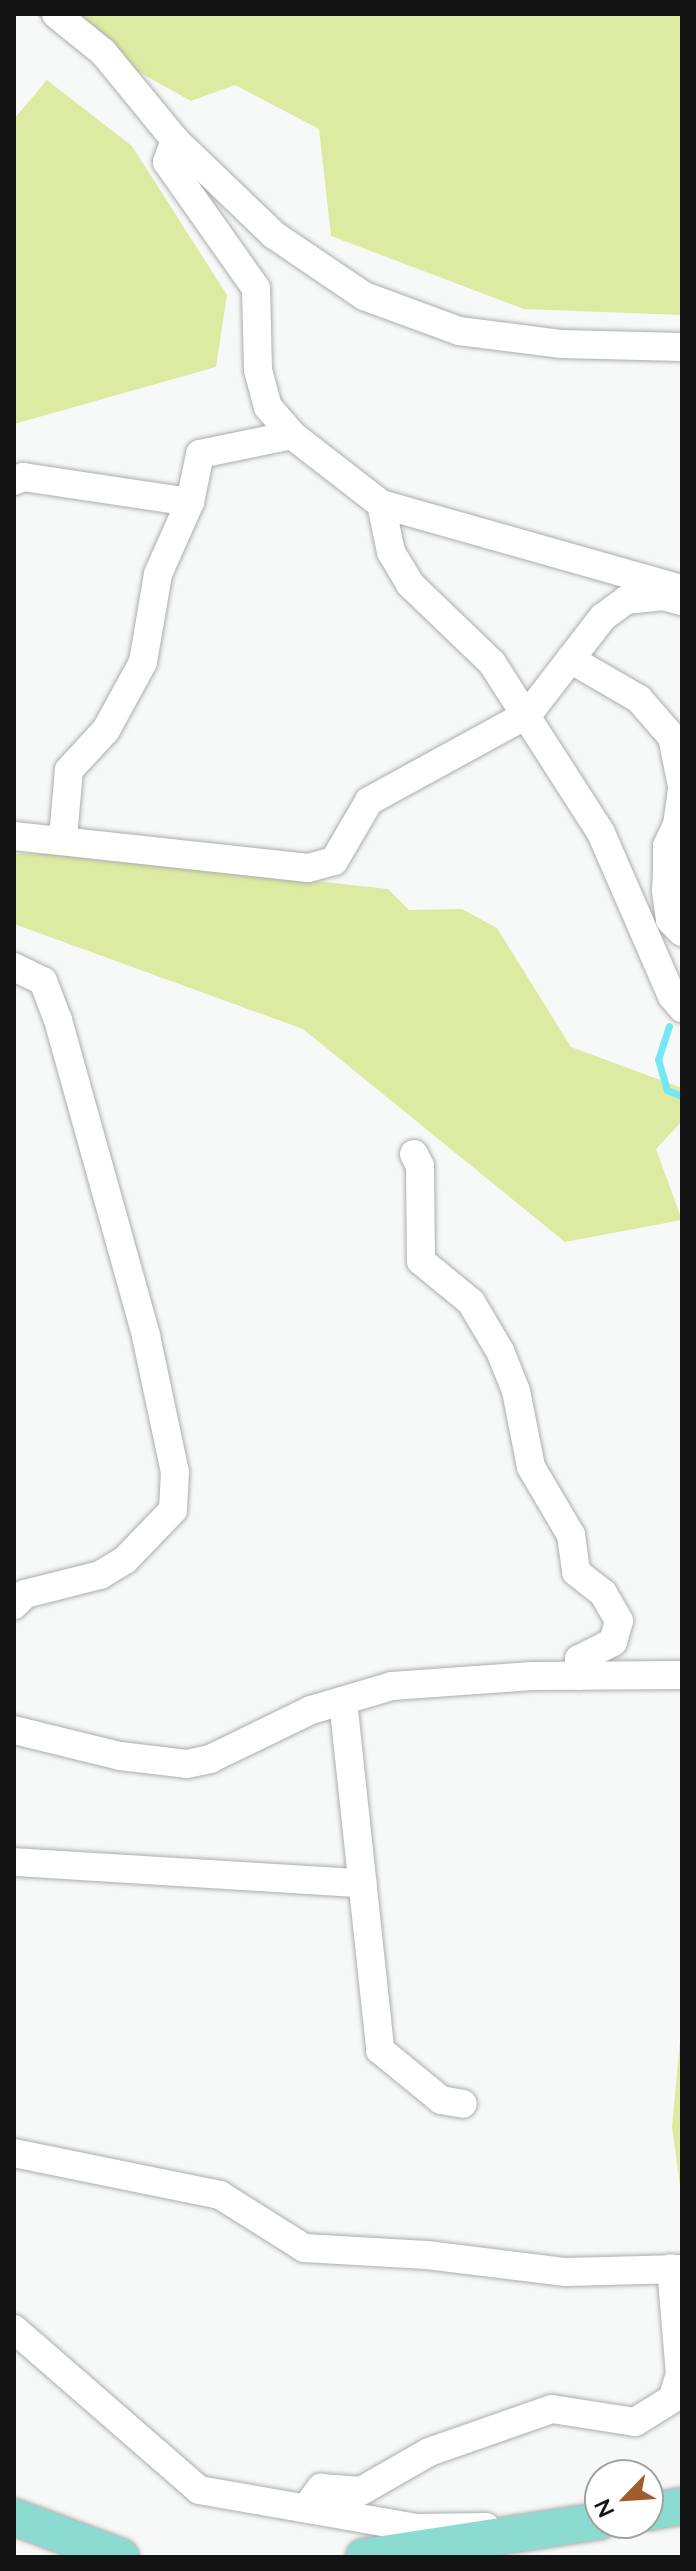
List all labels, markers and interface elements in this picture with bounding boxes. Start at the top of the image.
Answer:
north arrow [584,2459,664,2539]
text: N [588,2495,619,2522]

